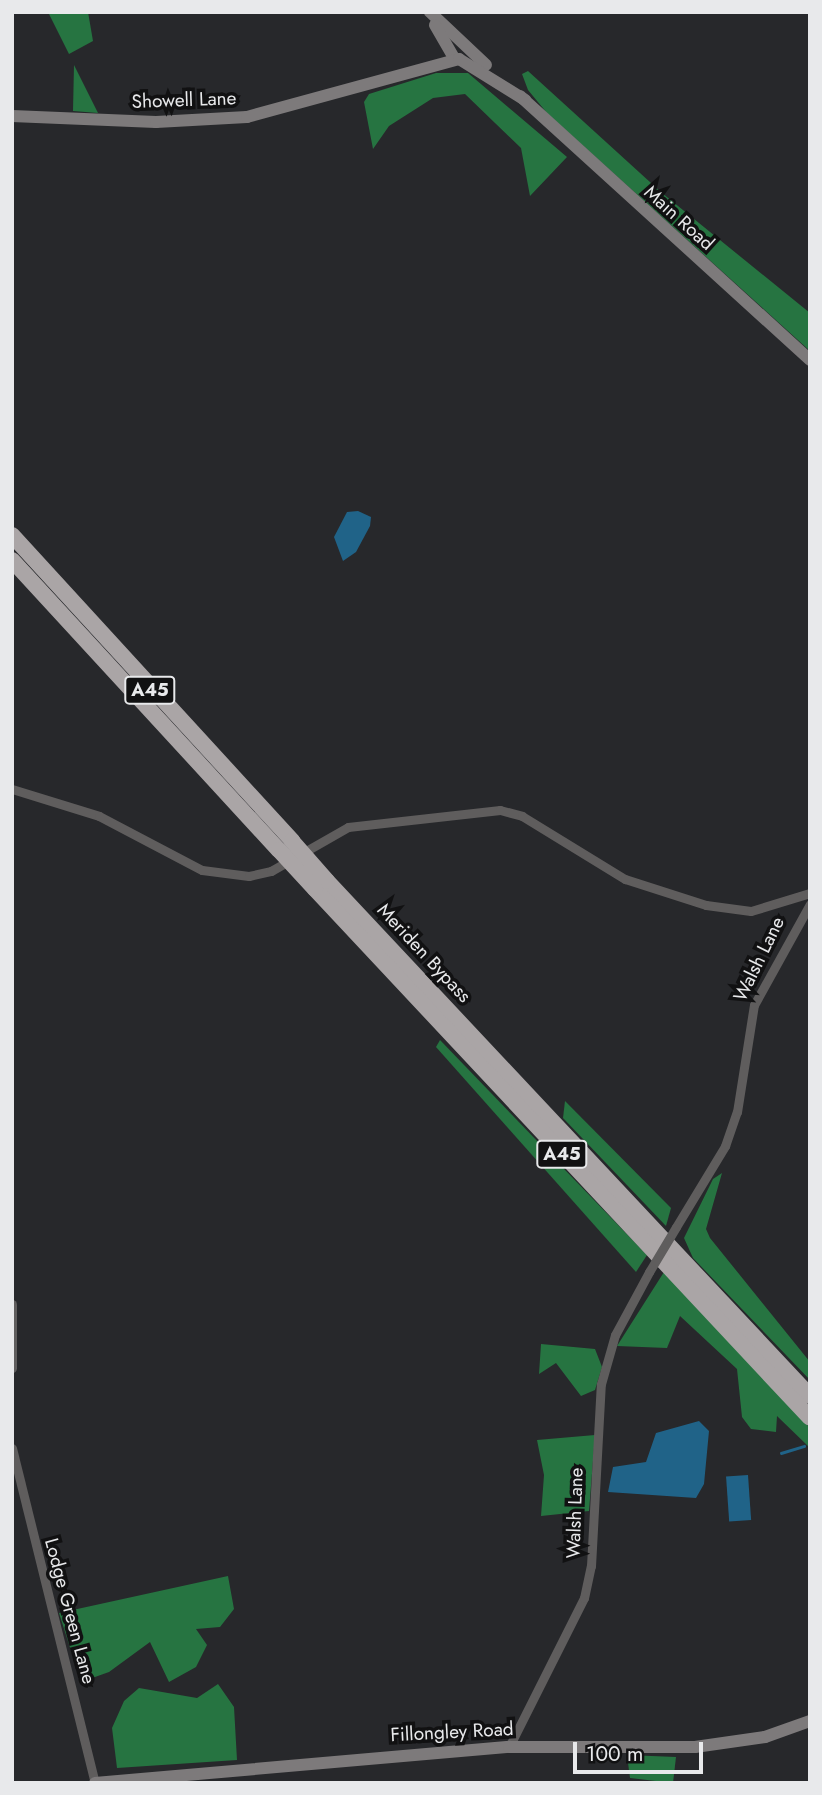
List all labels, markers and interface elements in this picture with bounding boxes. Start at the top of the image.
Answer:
street label: Showell Lane [131,87,237,113]
street label: Main Road [639,181,719,255]
road number: A45 [124,676,176,704]
street label: Meriden Bypass [372,899,476,1007]
street label: Walsh Lane [729,913,789,1005]
road number: A45 [536,1140,588,1168]
street label: Walsh Lane [562,1467,588,1559]
street label: Lodge Green Lane [40,1536,100,1686]
street label: Fillongley Road [390,1717,514,1747]
scale bar [577,1728,706,1772]
text: 100 m [586,1739,643,1769]

